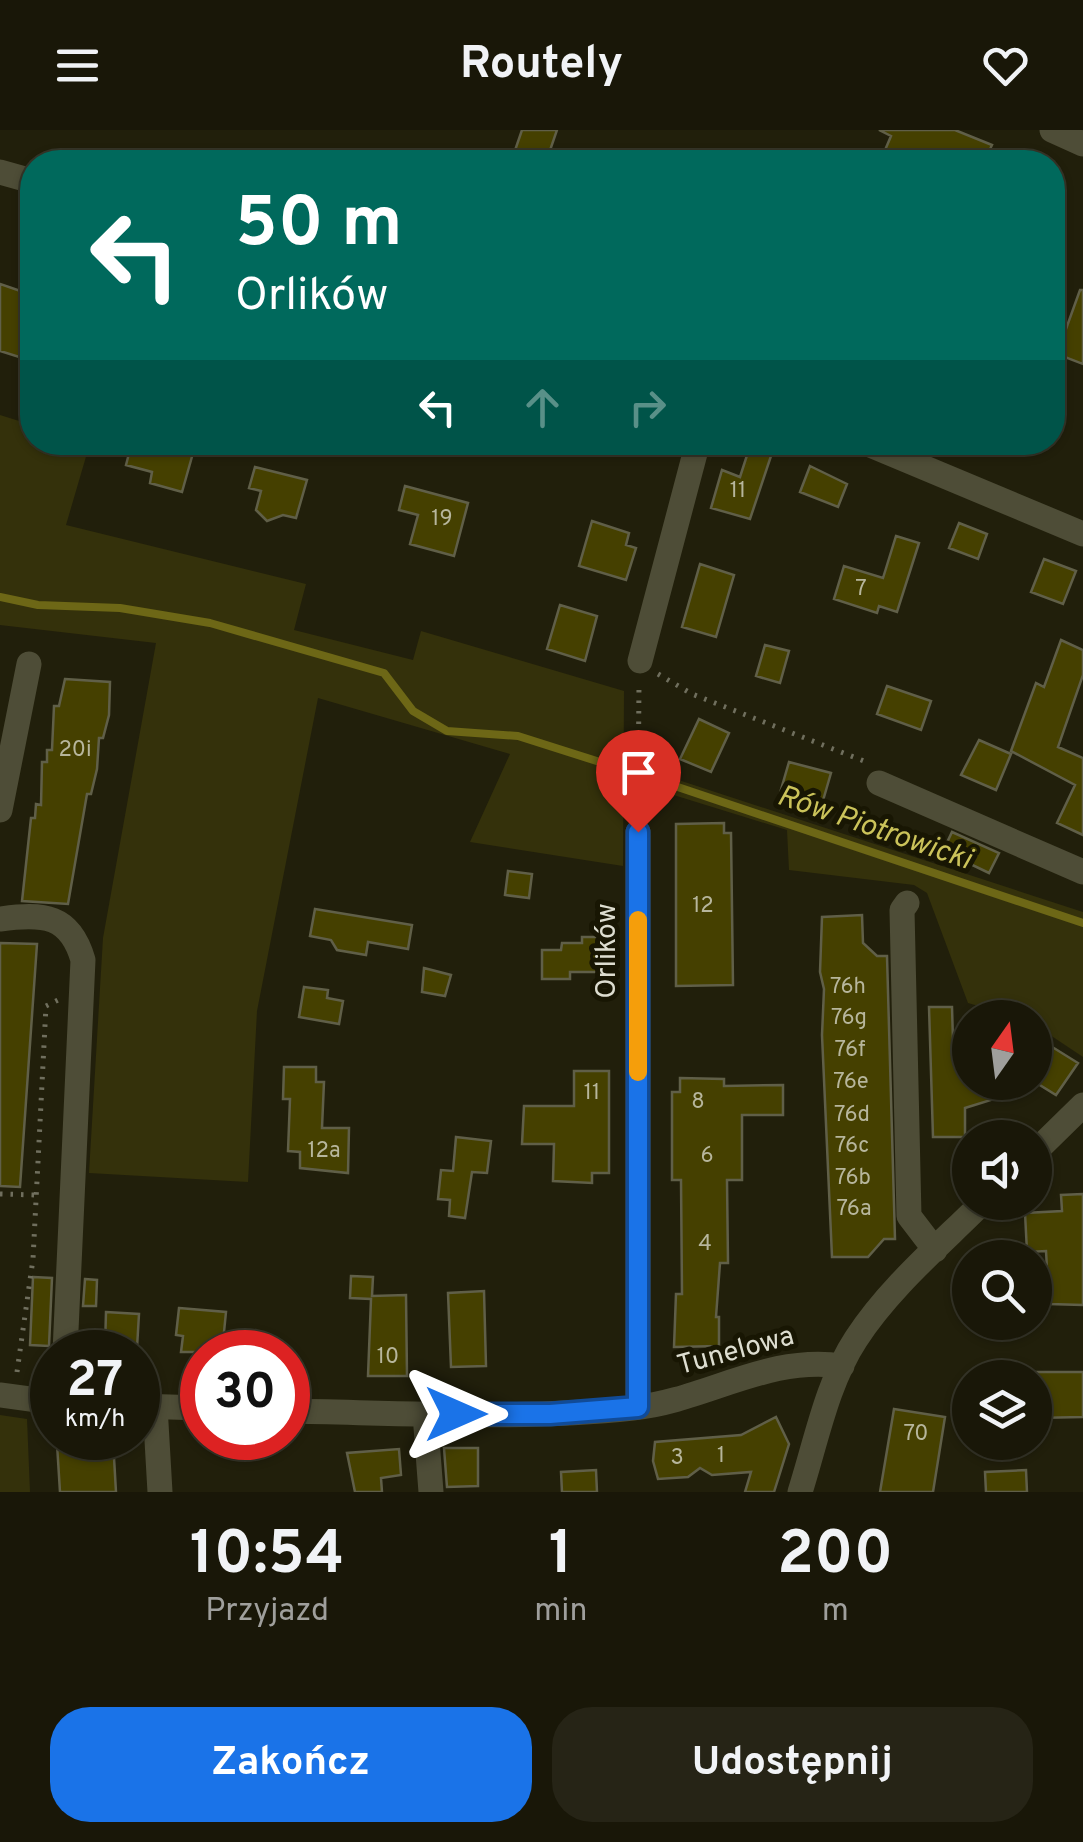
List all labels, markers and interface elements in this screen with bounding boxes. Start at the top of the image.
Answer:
text: Routely [460,37,623,94]
icon: menu [50,38,105,93]
icon: heart [978,38,1033,93]
text: 50 m [235,182,402,271]
icon: left [70,190,200,320]
text: Orlików [235,269,388,326]
icon: left [410,380,465,435]
icon: ahead [515,380,570,435]
icon: right [620,380,675,435]
house number: 11 [730,478,746,505]
house number: 19 [431,506,453,533]
house number: 7 [855,576,867,603]
pin [596,730,681,833]
house number: 20i [58,737,92,764]
icon: arrive [611,745,666,800]
water label: Rów Piotrowicki [772,778,978,880]
house number: 12 [692,893,714,920]
street label: Orlików [590,903,626,999]
house number: 76h [830,974,866,1001]
north arrow [952,1000,1052,1100]
map controls [952,1000,1052,1460]
house number: 76g [831,1005,867,1032]
house number: 76f [835,1037,865,1064]
house number: 76e [833,1069,869,1096]
house number: 11 [584,1080,600,1107]
house number: 8 [691,1089,705,1116]
house number: 76d [834,1102,870,1129]
button: sound [952,1120,1052,1220]
house number: 76c [835,1133,869,1160]
house number: 12a [307,1138,341,1165]
house number: 6 [700,1143,714,1170]
house number: 76b [835,1165,871,1192]
house number: 76a [836,1196,872,1223]
house number: 4 [698,1231,712,1258]
button: search [952,1240,1052,1340]
street label: Tunelowa [674,1319,798,1385]
speed limit sign: 30 [180,1330,310,1460]
house number: 10 [377,1344,399,1371]
text: 27 [67,1351,123,1414]
button: layers [952,1360,1052,1460]
position arrow [404,1362,508,1466]
text: km/h [65,1404,125,1436]
house number: 70 [904,1421,928,1448]
house number: 1 [717,1443,725,1470]
house number: 3 [670,1445,684,1472]
text: 10:54 [190,1519,344,1595]
text: 1 [549,1519,573,1595]
text: 200 [777,1519,893,1595]
text: Przyjazd [205,1592,329,1632]
text: min [534,1592,587,1632]
text: m [822,1592,849,1632]
button: Zakończ [50,1707,532,1822]
button: Udostępnij [552,1707,1033,1822]

